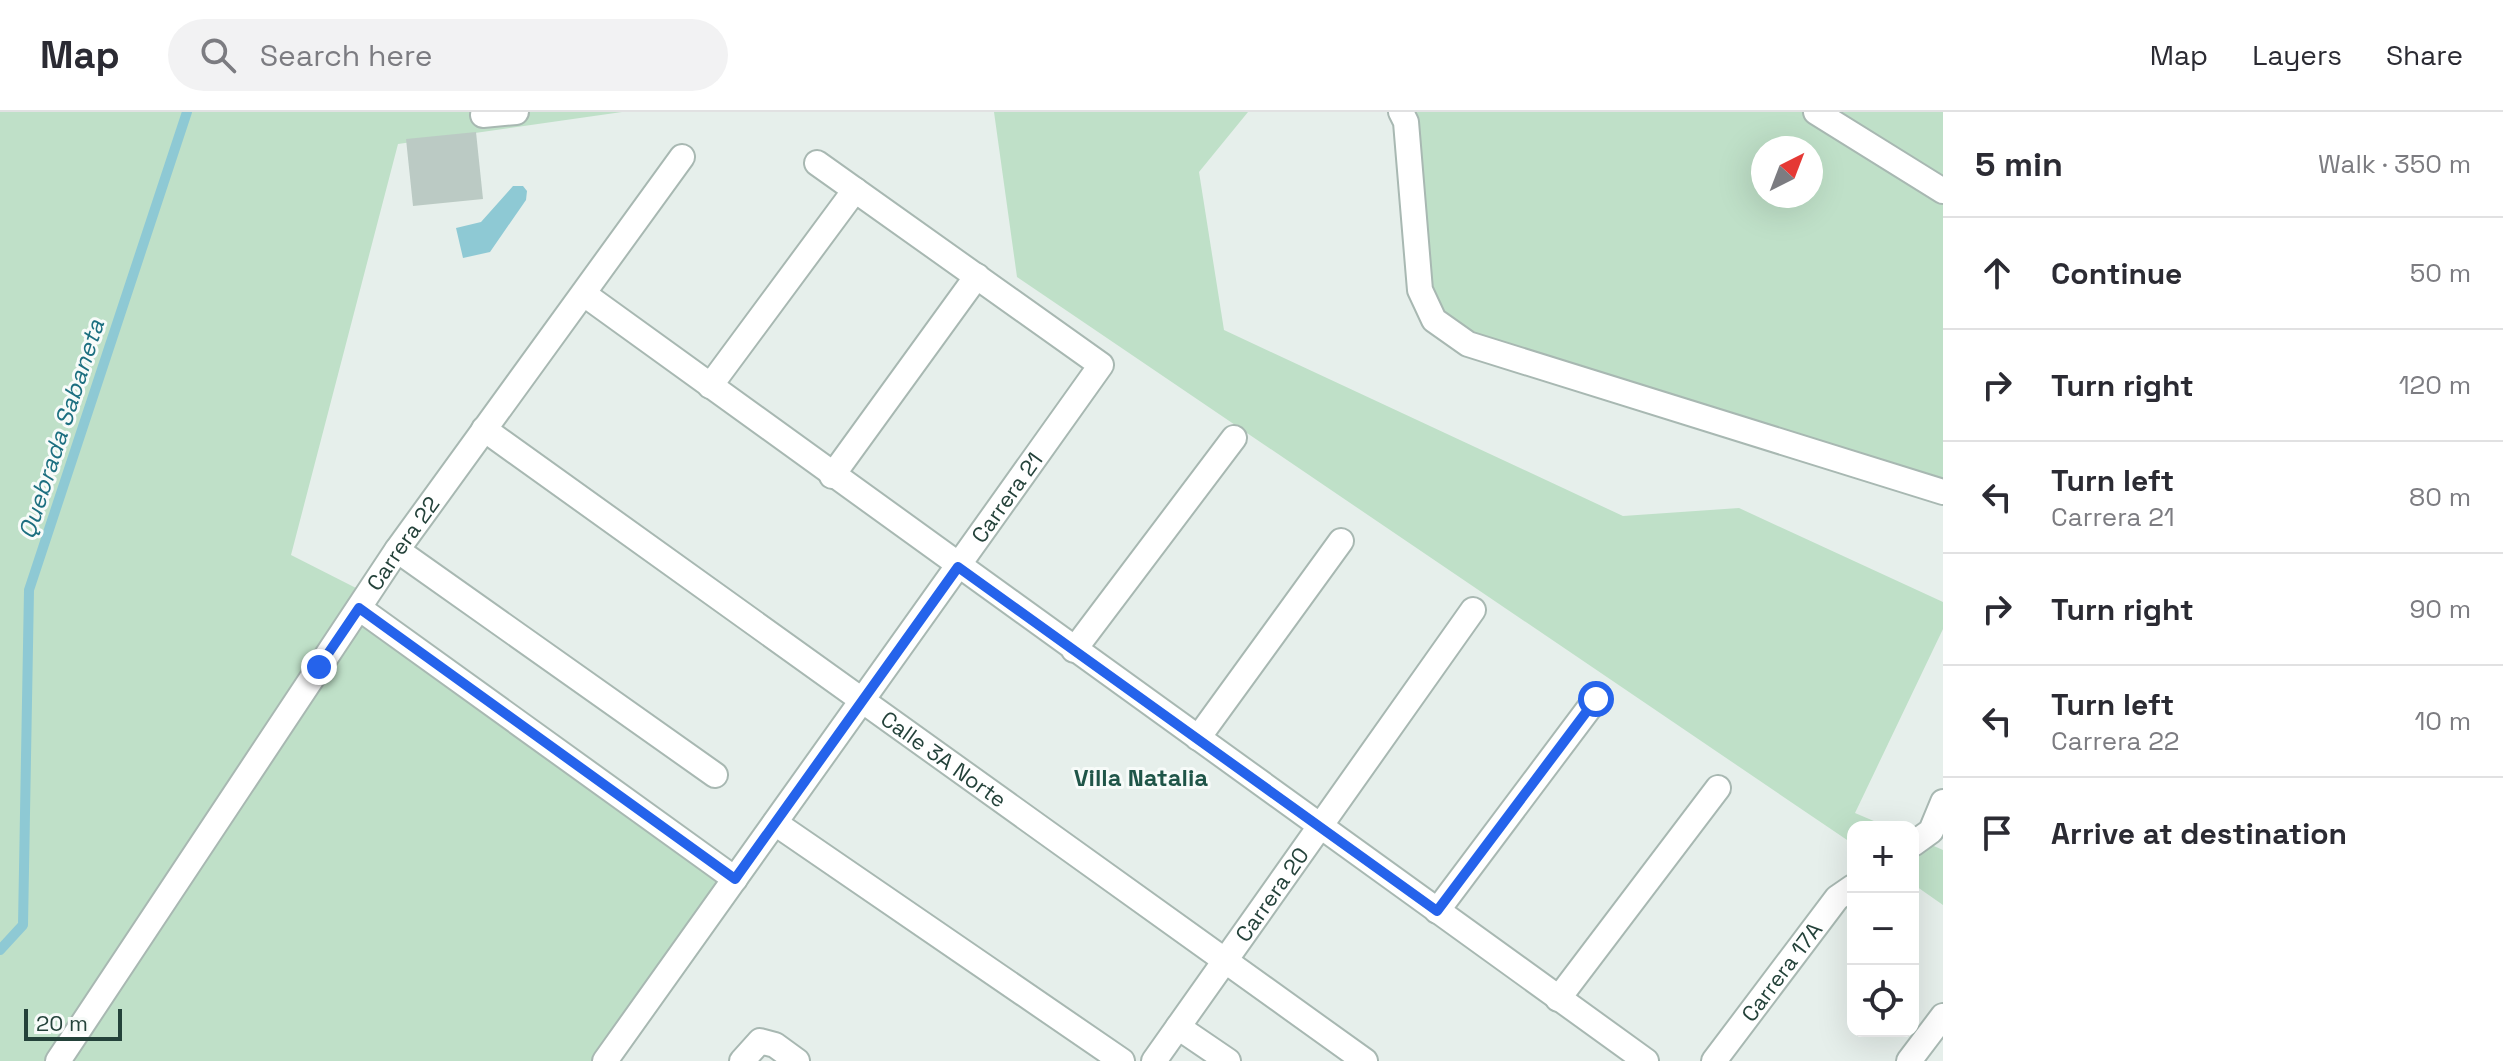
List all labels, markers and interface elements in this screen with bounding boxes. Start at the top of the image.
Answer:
search box [168,19,728,91]
text: Map [40,31,120,79]
icon: search [196,33,240,77]
text: Search here [260,36,433,75]
text: Map [2150,37,2208,73]
text: Layers [2252,37,2342,73]
text: Share [2386,37,2463,73]
north arrow [1751,136,1823,208]
text: 5 min [1975,143,2063,186]
text: Walk · 350 m [2318,147,2471,181]
icon: ahead [1975,251,2019,295]
text: Continue [2051,254,2182,293]
text: 50 m [2410,256,2471,290]
water label: Quebrada Sabaneta [11,315,111,543]
icon: right [1975,363,2019,407]
text: Turn right [2051,366,2194,405]
text: 120 m [2399,368,2471,402]
street label: Carrera 21 [965,447,1048,548]
text: Turn left [2051,461,2174,500]
icon: left [1975,475,2019,519]
text: 80 m [2409,480,2471,514]
street label: Carrera 22 [360,491,445,596]
text: Carrera 21 [2051,500,2175,534]
icon: right [1975,587,2019,631]
text: Turn right [2051,590,2194,629]
text: 90 m [2409,592,2471,626]
route end [301,649,337,685]
route start [1578,681,1614,717]
text: Turn left [2051,685,2174,724]
icon: left [1975,699,2019,743]
street label: Calle 3A Norte [876,704,1012,813]
text: 10 m [2414,704,2471,738]
text: Carrera 22 [2051,724,2180,758]
district label: Villa Natalia [1074,762,1208,793]
icon: arrive [1975,811,2019,855]
text: Arrive at destination [2051,814,2347,853]
map controls [1847,821,1919,1037]
button: + [1847,821,1919,893]
street label: Carrera 20 [1229,842,1315,947]
button: − [1847,893,1919,965]
street label: Carrera 17A [1735,916,1828,1027]
button: locate [1847,965,1919,1037]
scale bar [24,1005,122,1041]
text: 20 m [36,1009,88,1037]

